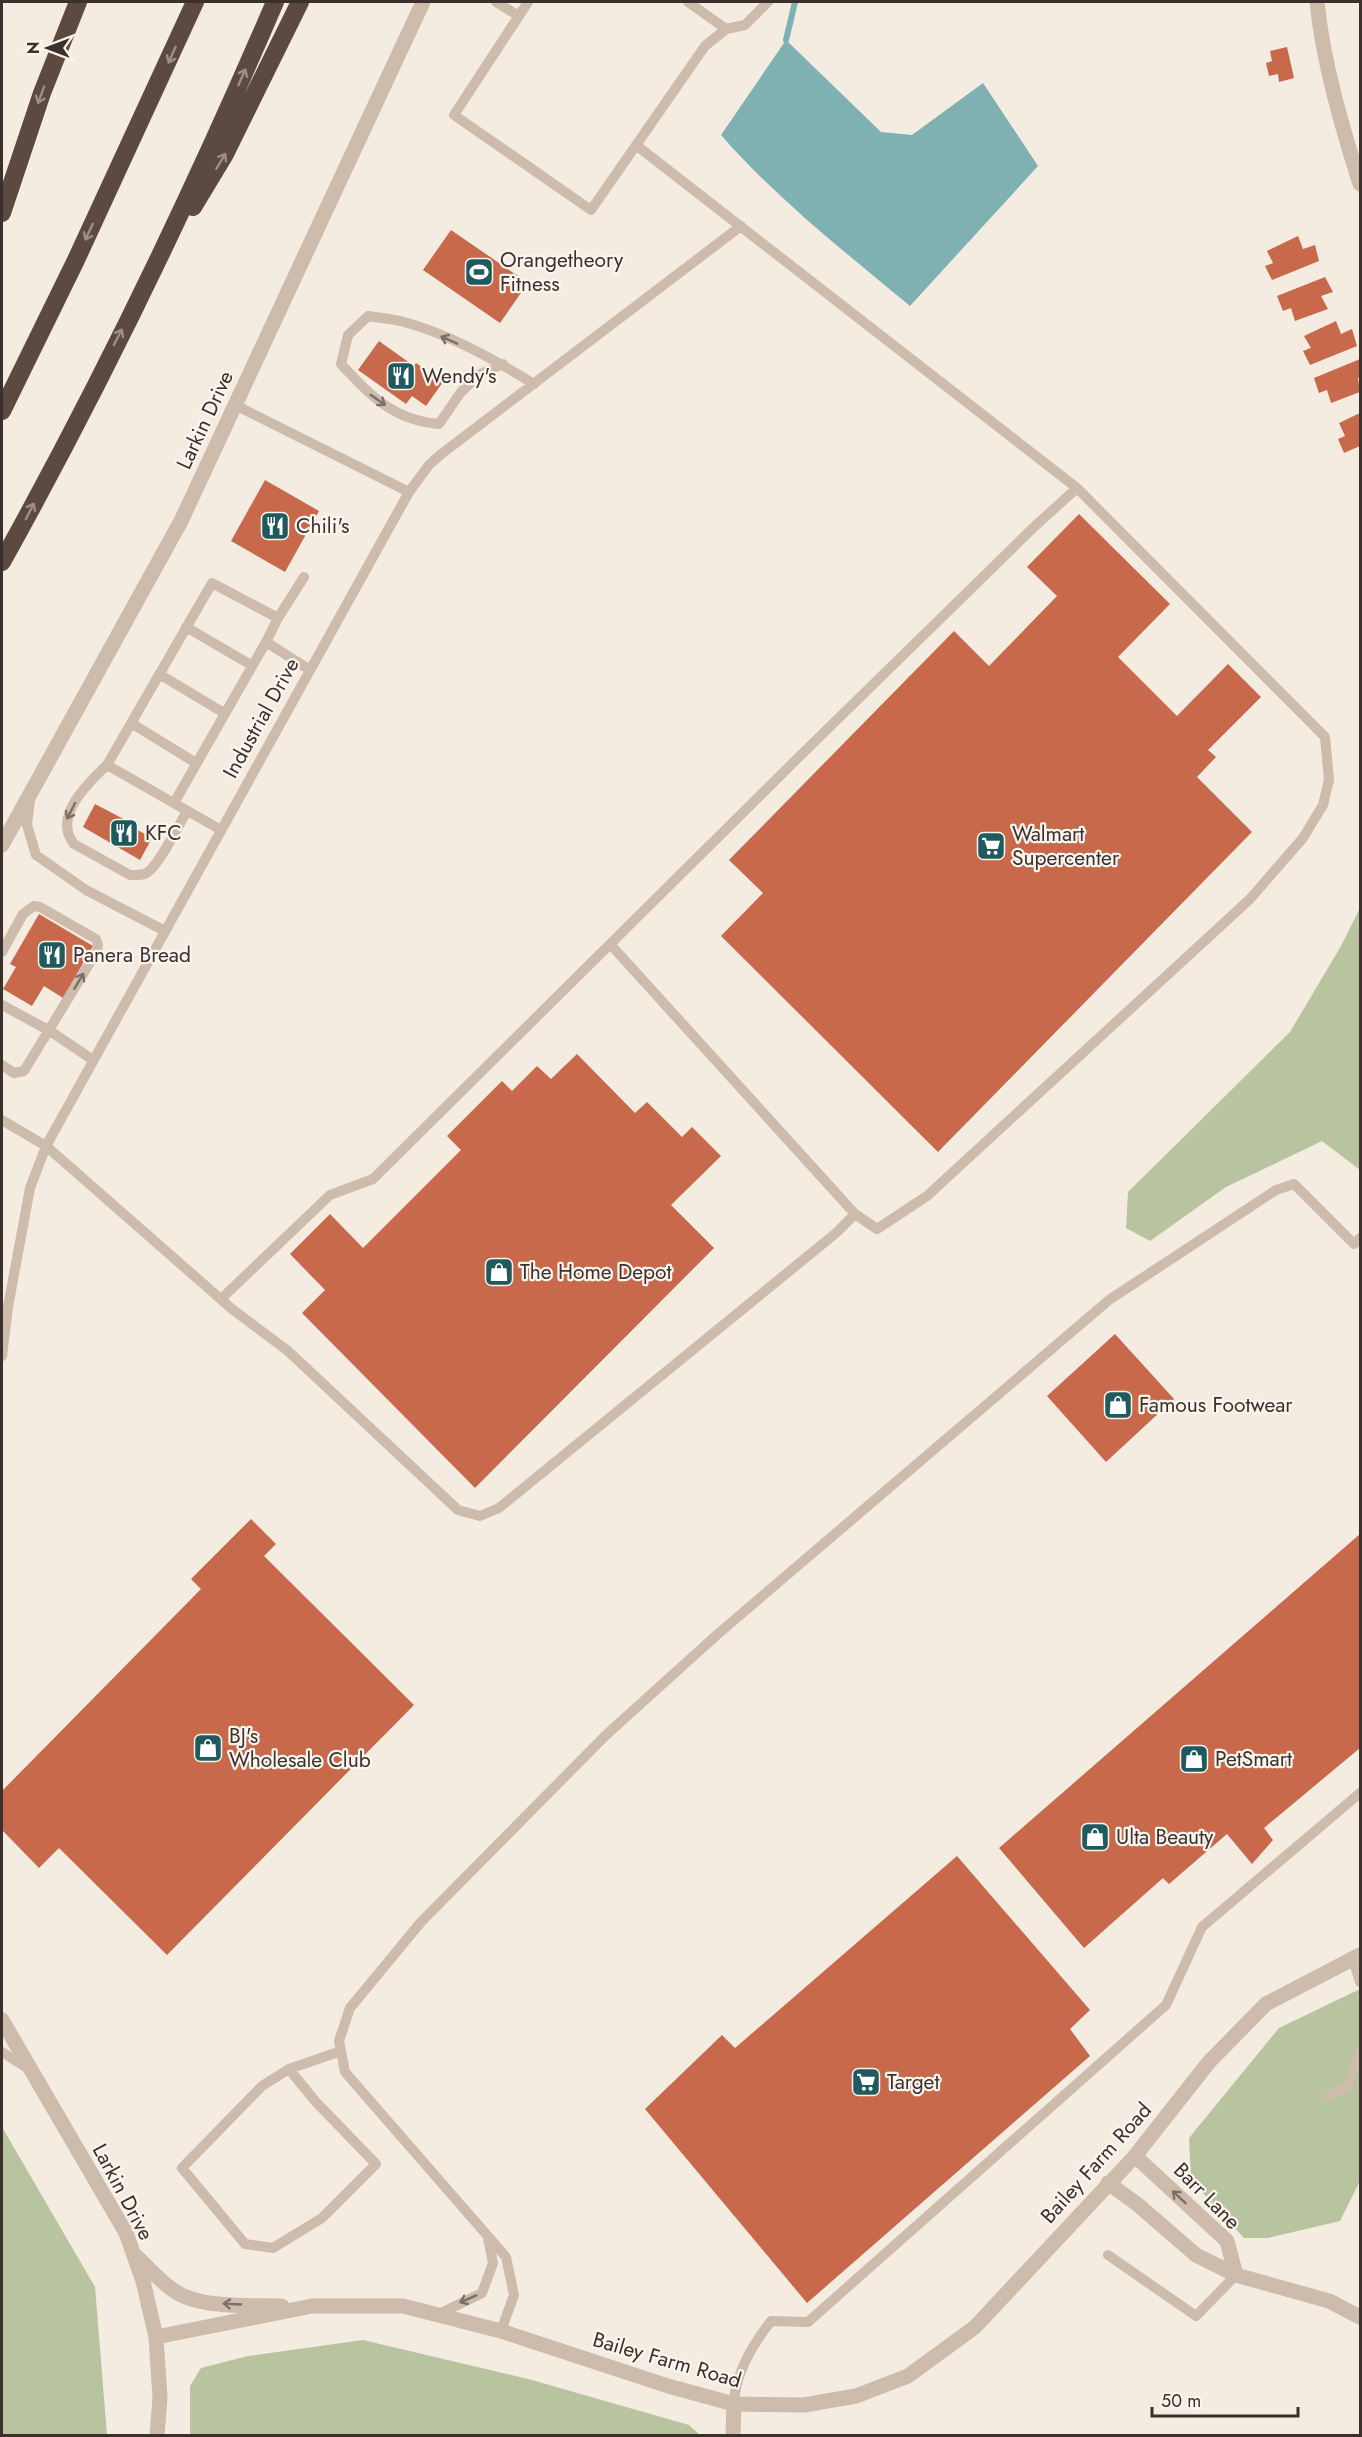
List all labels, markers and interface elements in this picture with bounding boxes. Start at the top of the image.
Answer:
north arrow [18,18,78,78]
text: N [22,42,45,54]
one-way arrow [165,46,176,64]
one-way arrow [236,69,248,87]
one-way arrow [35,85,46,104]
one-way arrow [215,153,227,170]
one-way arrow [83,222,95,240]
place label: Orangetheory Fitness [500,245,624,299]
sports icon: Orangetheory Fitness [463,256,495,288]
one-way arrow [113,329,124,347]
one-way arrow [441,334,459,346]
restaurant icon: Wendy's [385,360,417,392]
place label: Wendy's [422,361,497,391]
street label: Larkin Drive [169,366,241,474]
one-way arrow [370,394,386,406]
one-way arrow [24,502,36,520]
restaurant icon: Chili's [259,510,291,542]
place label: Chili's [296,511,350,541]
street label: Industrial Drive [216,652,307,784]
one-way arrow [65,801,76,819]
restaurant icon: KFC [108,817,140,849]
place label: KFC [145,818,182,848]
place label: Walmart Supercenter [1012,819,1120,873]
supermarket icon: Walmart Supercenter [975,830,1007,862]
restaurant icon: Panera Bread [36,939,68,971]
place label: Panera Bread [73,940,191,970]
one-way arrow [74,973,86,990]
shop icon: The Home Depot [483,1256,515,1288]
place label: The Home Depot [520,1257,671,1287]
shop icon: Famous Footwear [1102,1389,1134,1421]
place label: Famous Footwear [1139,1390,1293,1420]
place label: BJ's Wholesale Club [229,1721,371,1775]
shop icon: BJ's Wholesale Club [192,1732,224,1764]
shop icon: PetSmart [1178,1743,1210,1775]
place label: PetSmart [1215,1744,1292,1774]
shop icon: Ulta Beauty [1079,1821,1111,1853]
place label: Ulta Beauty [1116,1822,1214,1852]
supermarket icon: Target [850,2066,882,2098]
place label: Target [887,2067,939,2097]
street label: Bailey Farm Road [1034,2096,1158,2230]
street label: Larkin Drive [85,2138,161,2246]
street label: Barr Lane [1167,2156,1247,2236]
one-way arrow [1171,2189,1186,2204]
one-way arrow [459,2294,477,2306]
one-way arrow [223,2298,243,2309]
street label: Bailey Farm Road [589,2324,745,2396]
scale bar [1152,2380,1298,2418]
text: 50 m [1161,2388,1201,2414]

